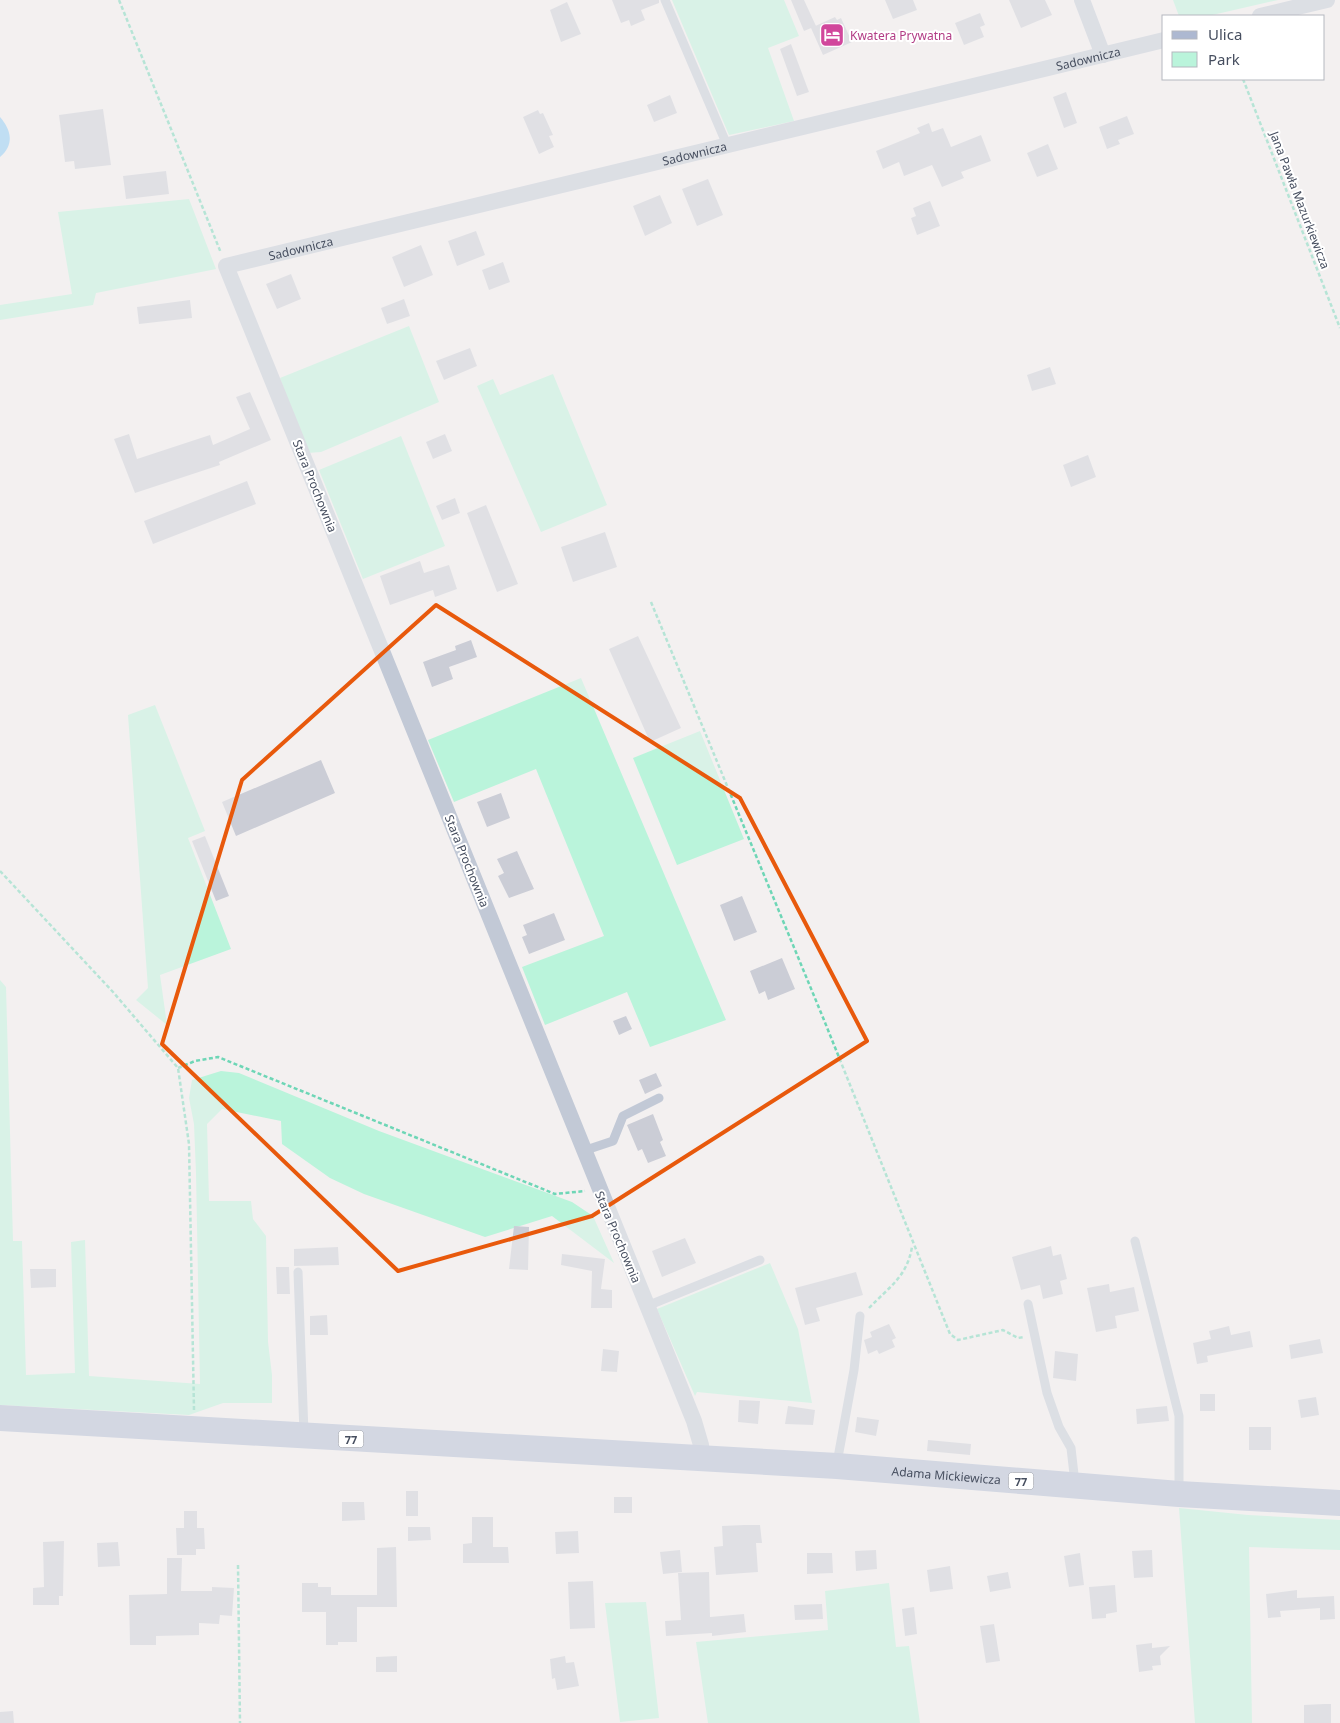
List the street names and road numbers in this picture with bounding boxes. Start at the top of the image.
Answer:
street label: Sadownicza [1054,42,1122,74]
street label: Jana Pawła Mazurkiewicza [1266,128,1334,271]
street label: Sadownicza [660,137,728,169]
street label: Sadownicza [267,232,335,264]
street label: Stara Prochownia [289,437,341,535]
street label: Stara Prochownia [441,812,493,910]
street label: Stara Prochownia [591,1188,645,1286]
road number: 77 [338,1430,364,1448]
street label: Adama Mickiewicza [891,1462,1001,1488]
road number: 77 [1008,1472,1034,1490]

